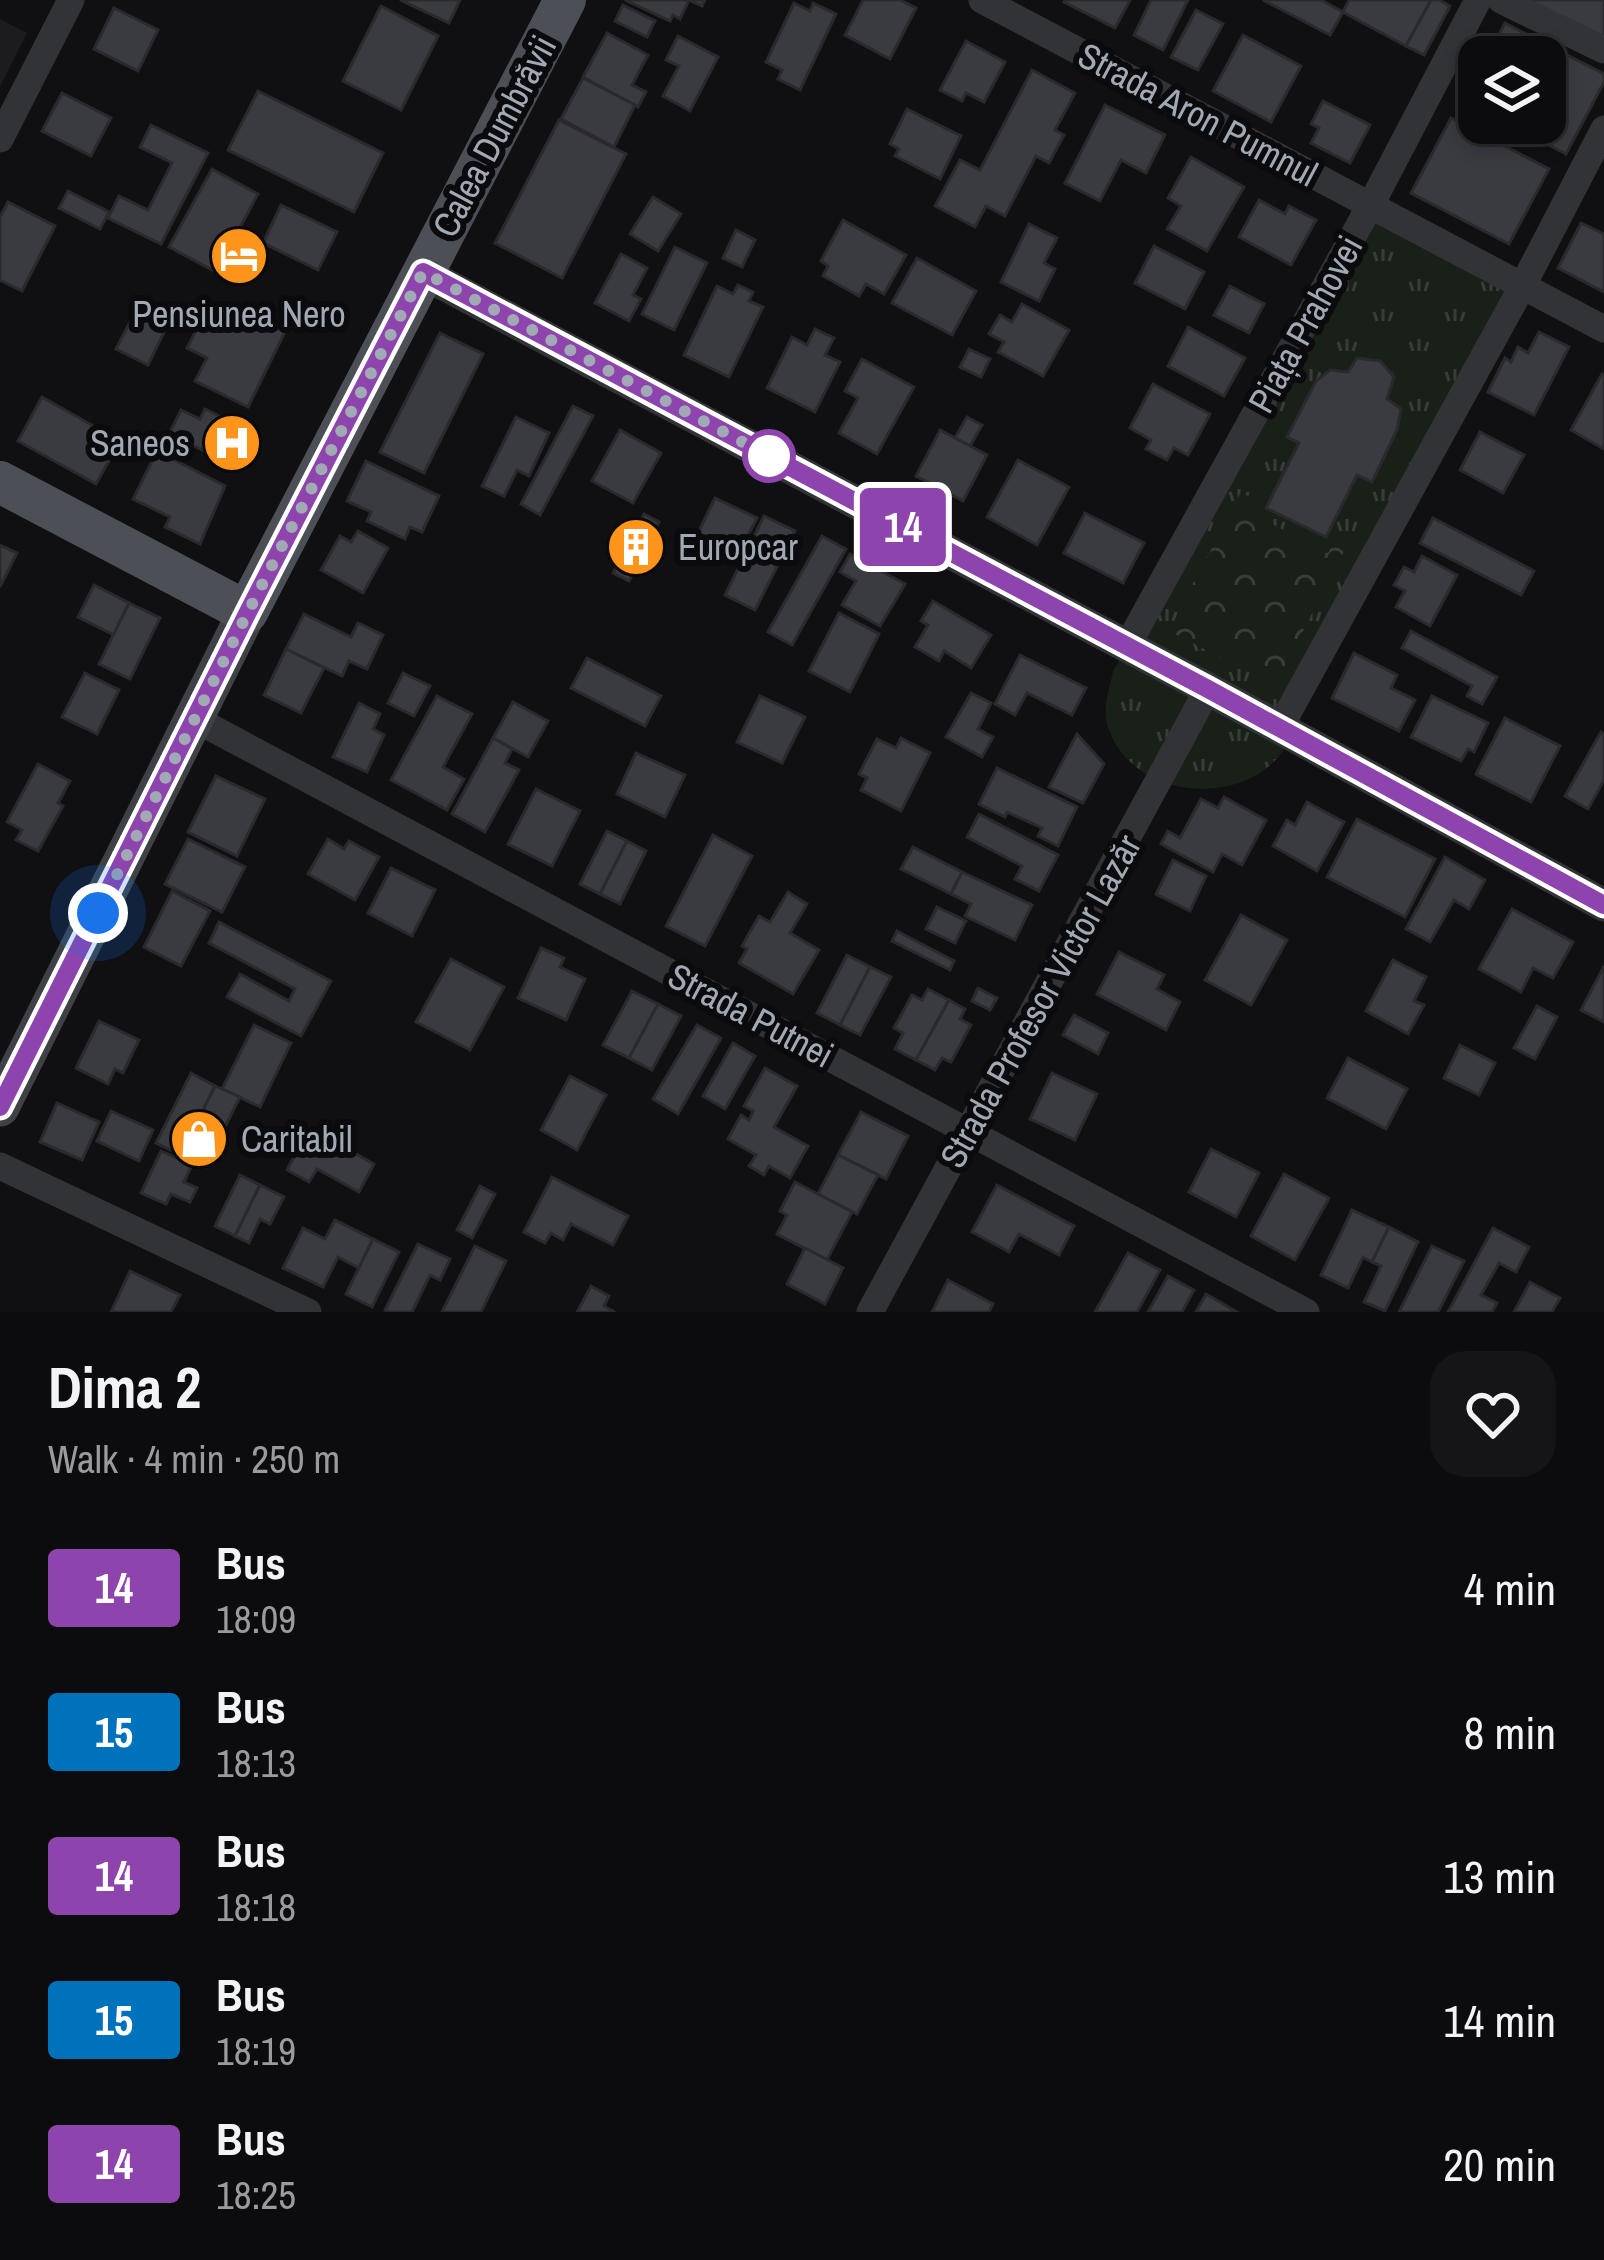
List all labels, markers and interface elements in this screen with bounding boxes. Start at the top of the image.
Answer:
street label: Calea Dumbrăvii [421,27,567,245]
street label: Strada Aron Pumnul [1070,31,1326,197]
map controls [1458,36,1566,144]
button: layers [1458,36,1566,144]
hotel icon: Pensiunea Nero [208,225,270,287]
street label: Piața Prahovei [1237,227,1373,421]
place label: Pensiunea Nero [132,290,346,338]
hospital icon: Saneos [201,412,263,474]
place label: Saneos [90,419,190,467]
unlabelled marker [744,431,794,481]
line badge: 14 [849,488,957,566]
text: 14 [884,499,922,555]
building icon: Europcar [605,516,667,578]
place label: Europcar [678,523,798,571]
street label: Strada Profesor Victor Lazăr [928,826,1152,1176]
your location [68,883,128,943]
street label: Strada Putnei [660,951,842,1079]
shop icon: Caritabil [168,1108,230,1170]
place label: Caritabil [241,1115,353,1163]
text: Dima 2 [48,1349,201,1426]
button: heart [1430,1351,1556,1477]
text: Walk · 4 min · 250 m [48,1433,340,1485]
text: Bus [216,1532,286,1593]
text: 4 min [1464,1558,1556,1619]
text: 14 [95,1560,133,1616]
text: 18:09 [216,1593,296,1645]
text: Bus [216,1676,286,1737]
text: 8 min [1464,1702,1556,1763]
text: 15 [95,1704,133,1760]
text: 18:13 [216,1737,296,1789]
text: Bus [216,1820,286,1881]
text: 13 min [1443,1846,1556,1907]
text: 14 [95,1848,133,1904]
text: 18:18 [216,1881,296,1933]
text: Bus [216,1964,286,2025]
text: 14 min [1443,1990,1556,2051]
text: 15 [95,1992,133,2048]
text: 18:19 [216,2025,296,2077]
text: Bus [216,2108,286,2169]
text: 20 min [1443,2134,1556,2195]
text: 14 [95,2136,133,2192]
text: 18:25 [216,2169,296,2221]

